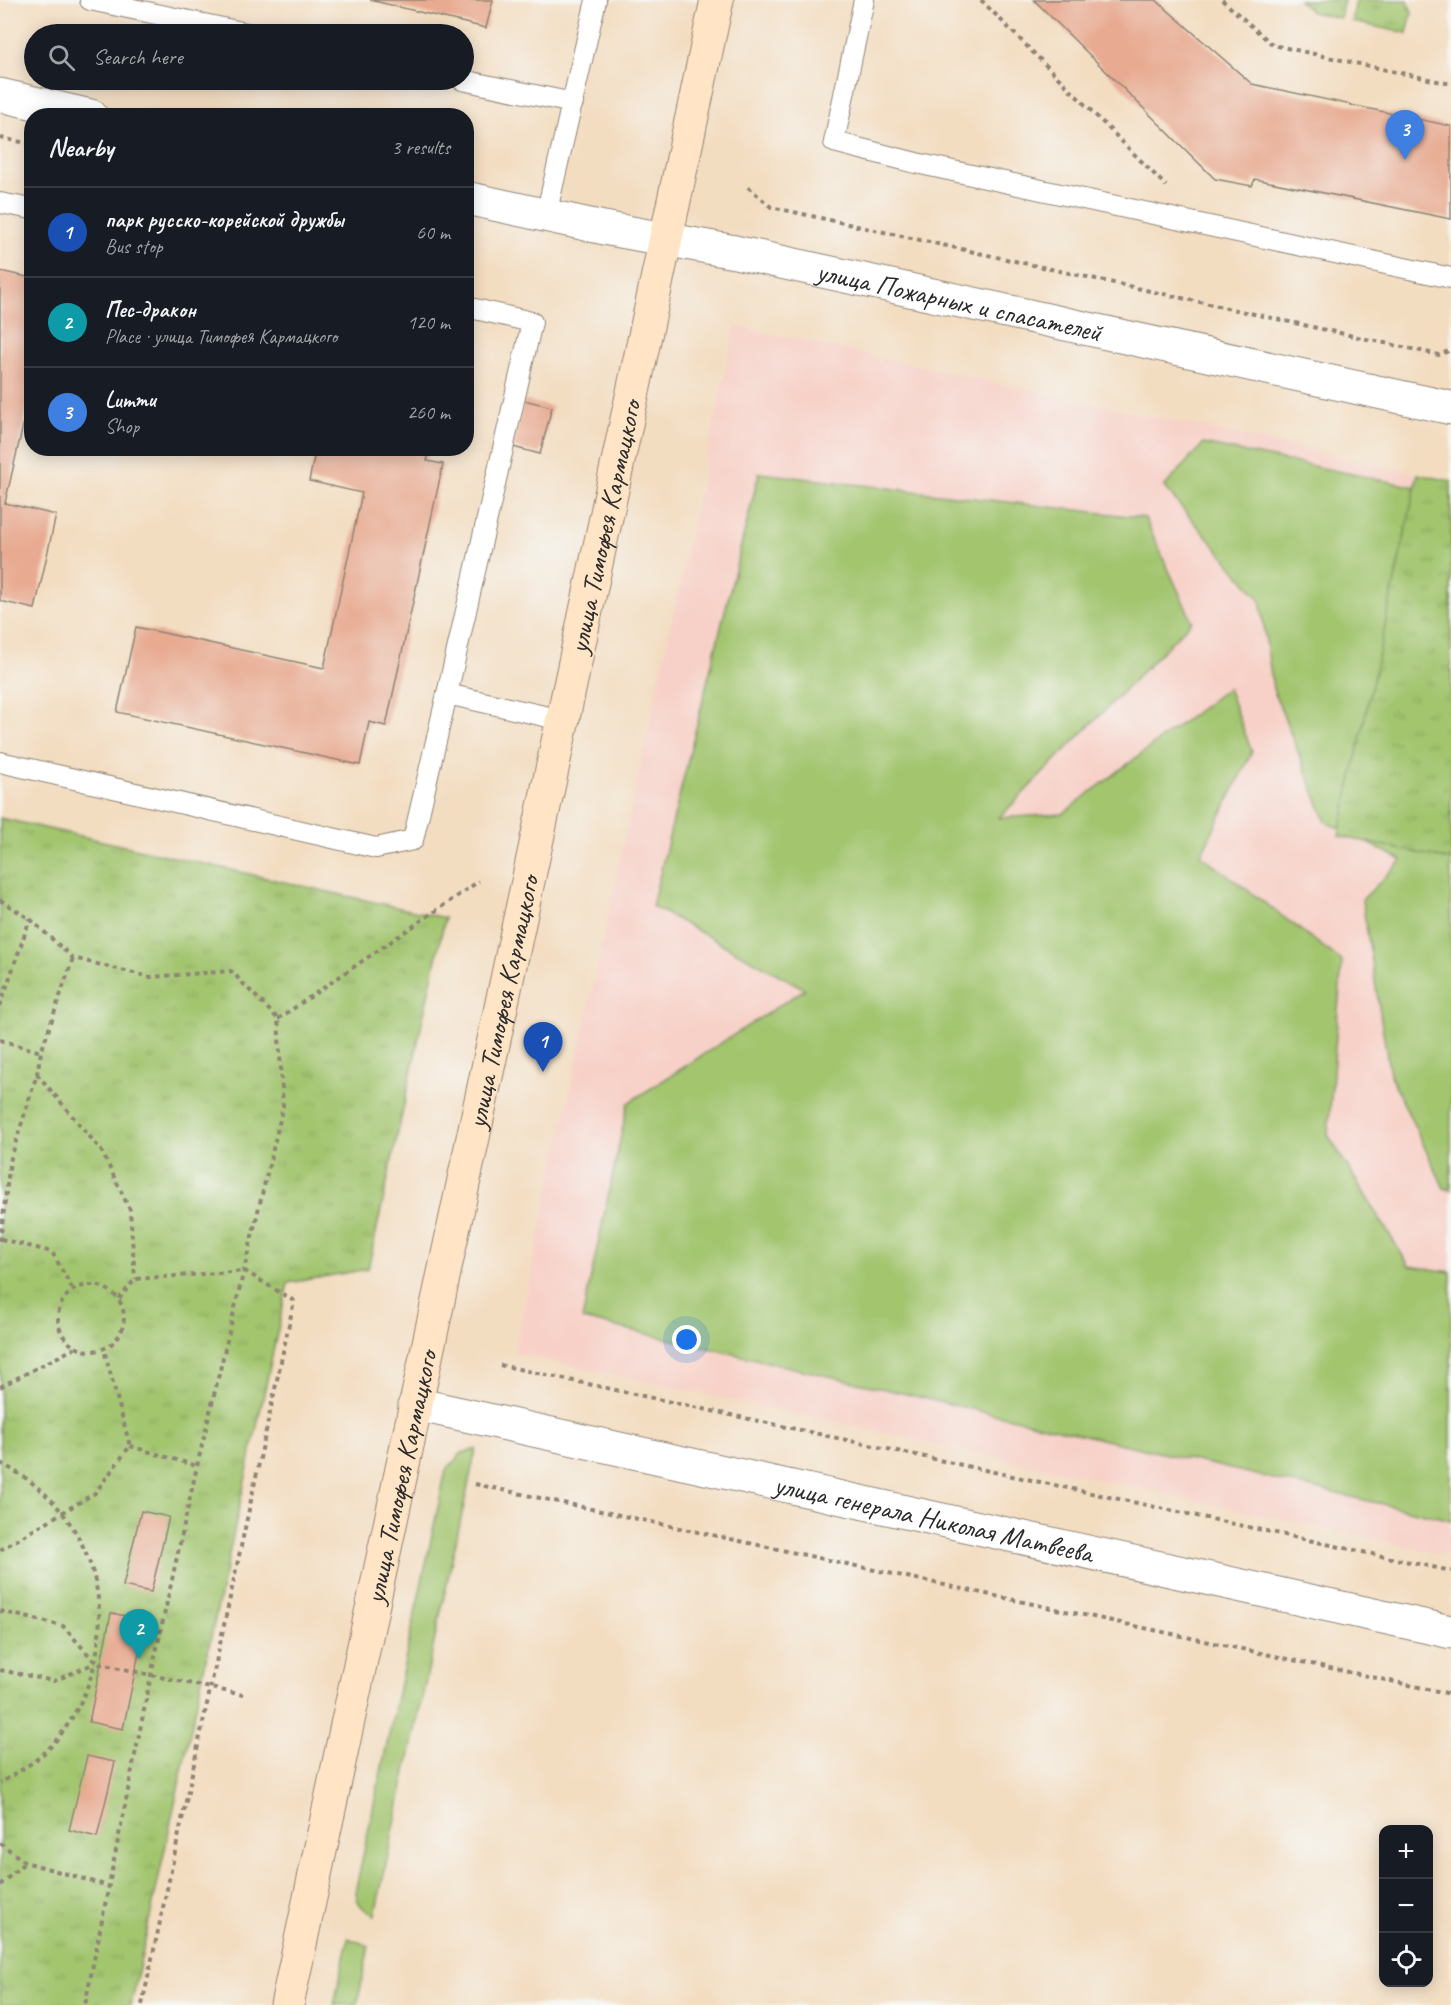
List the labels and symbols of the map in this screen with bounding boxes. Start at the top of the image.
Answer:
pin: 3 [1386,110,1424,160]
street label: улица Пожарных и спасателей [812,253,1106,350]
street label: улица Тимофея Кармацкого [560,394,649,658]
street label: улица Тимофея Кармацкого [458,869,547,1133]
pin: 1 [524,1022,562,1072]
your location [672,1325,701,1354]
street label: улица Тимофея Кармацкого [356,1344,445,1609]
street label: улица генерала Николая Матвеева [769,1466,1098,1571]
pin: 2 [120,1610,158,1659]

